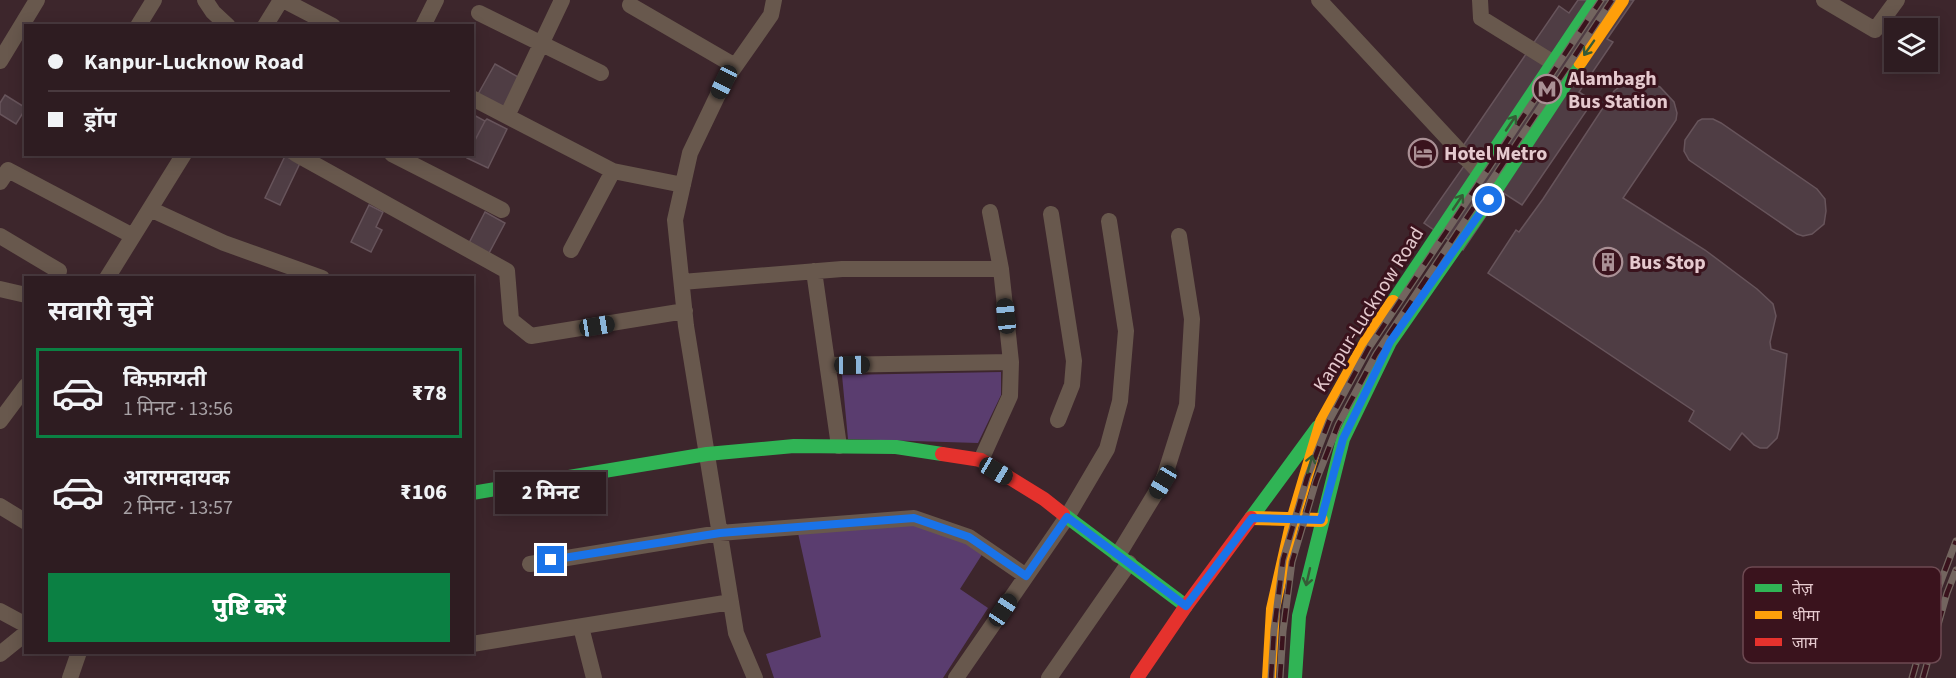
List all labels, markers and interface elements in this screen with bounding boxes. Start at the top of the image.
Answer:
map controls [1884,18,1938,72]
button: layers [1884,18,1938,72]
one-way arrow [1583,40,1595,56]
text: Kanpur-Lucknow Road [84,46,304,78]
car [708,62,740,102]
place label: Alambagh Bus Station [1567,65,1668,116]
metro station icon: Alambagh Bus Station [1531,73,1563,105]
text: ड्रॉप [84,104,117,136]
one-way arrow [1505,115,1517,132]
hotel icon: Hotel Metro [1407,137,1439,169]
place label: Hotel Metro [1444,140,1547,168]
route start [1475,186,1502,213]
one-way arrow [1452,194,1464,211]
street label: Kanpur-Lucknow Road [1307,222,1431,397]
building icon: Bus Stop [1592,246,1624,278]
place label: Bus Stop [1629,249,1706,277]
text: सवारी चुनें [48,292,153,331]
car [995,297,1017,335]
car [578,314,616,338]
car [834,356,870,374]
text: किफ़ायती [123,363,207,395]
icon: car [51,366,105,420]
text: ₹78 [412,377,447,409]
text: 1 मिनट · 13:56 [123,395,233,423]
car [976,454,1016,488]
one-way arrow [1305,455,1316,474]
text: आरामदायक [123,462,230,494]
car [1146,462,1180,502]
icon: car [51,465,105,519]
callout: 2 मिनट [496,473,606,515]
text: ₹106 [400,476,447,508]
text: 2 मिनट [522,479,579,507]
text: 2 मिनट · 13:57 [123,494,233,522]
route end [537,546,564,573]
one-way arrow [1302,567,1314,586]
legend [1743,567,1941,663]
button: पुष्टि करें [48,573,450,642]
text: तेज़ [1792,578,1814,600]
car [985,590,1021,630]
text: धीमा [1792,605,1821,627]
text: जाम [1792,632,1818,654]

